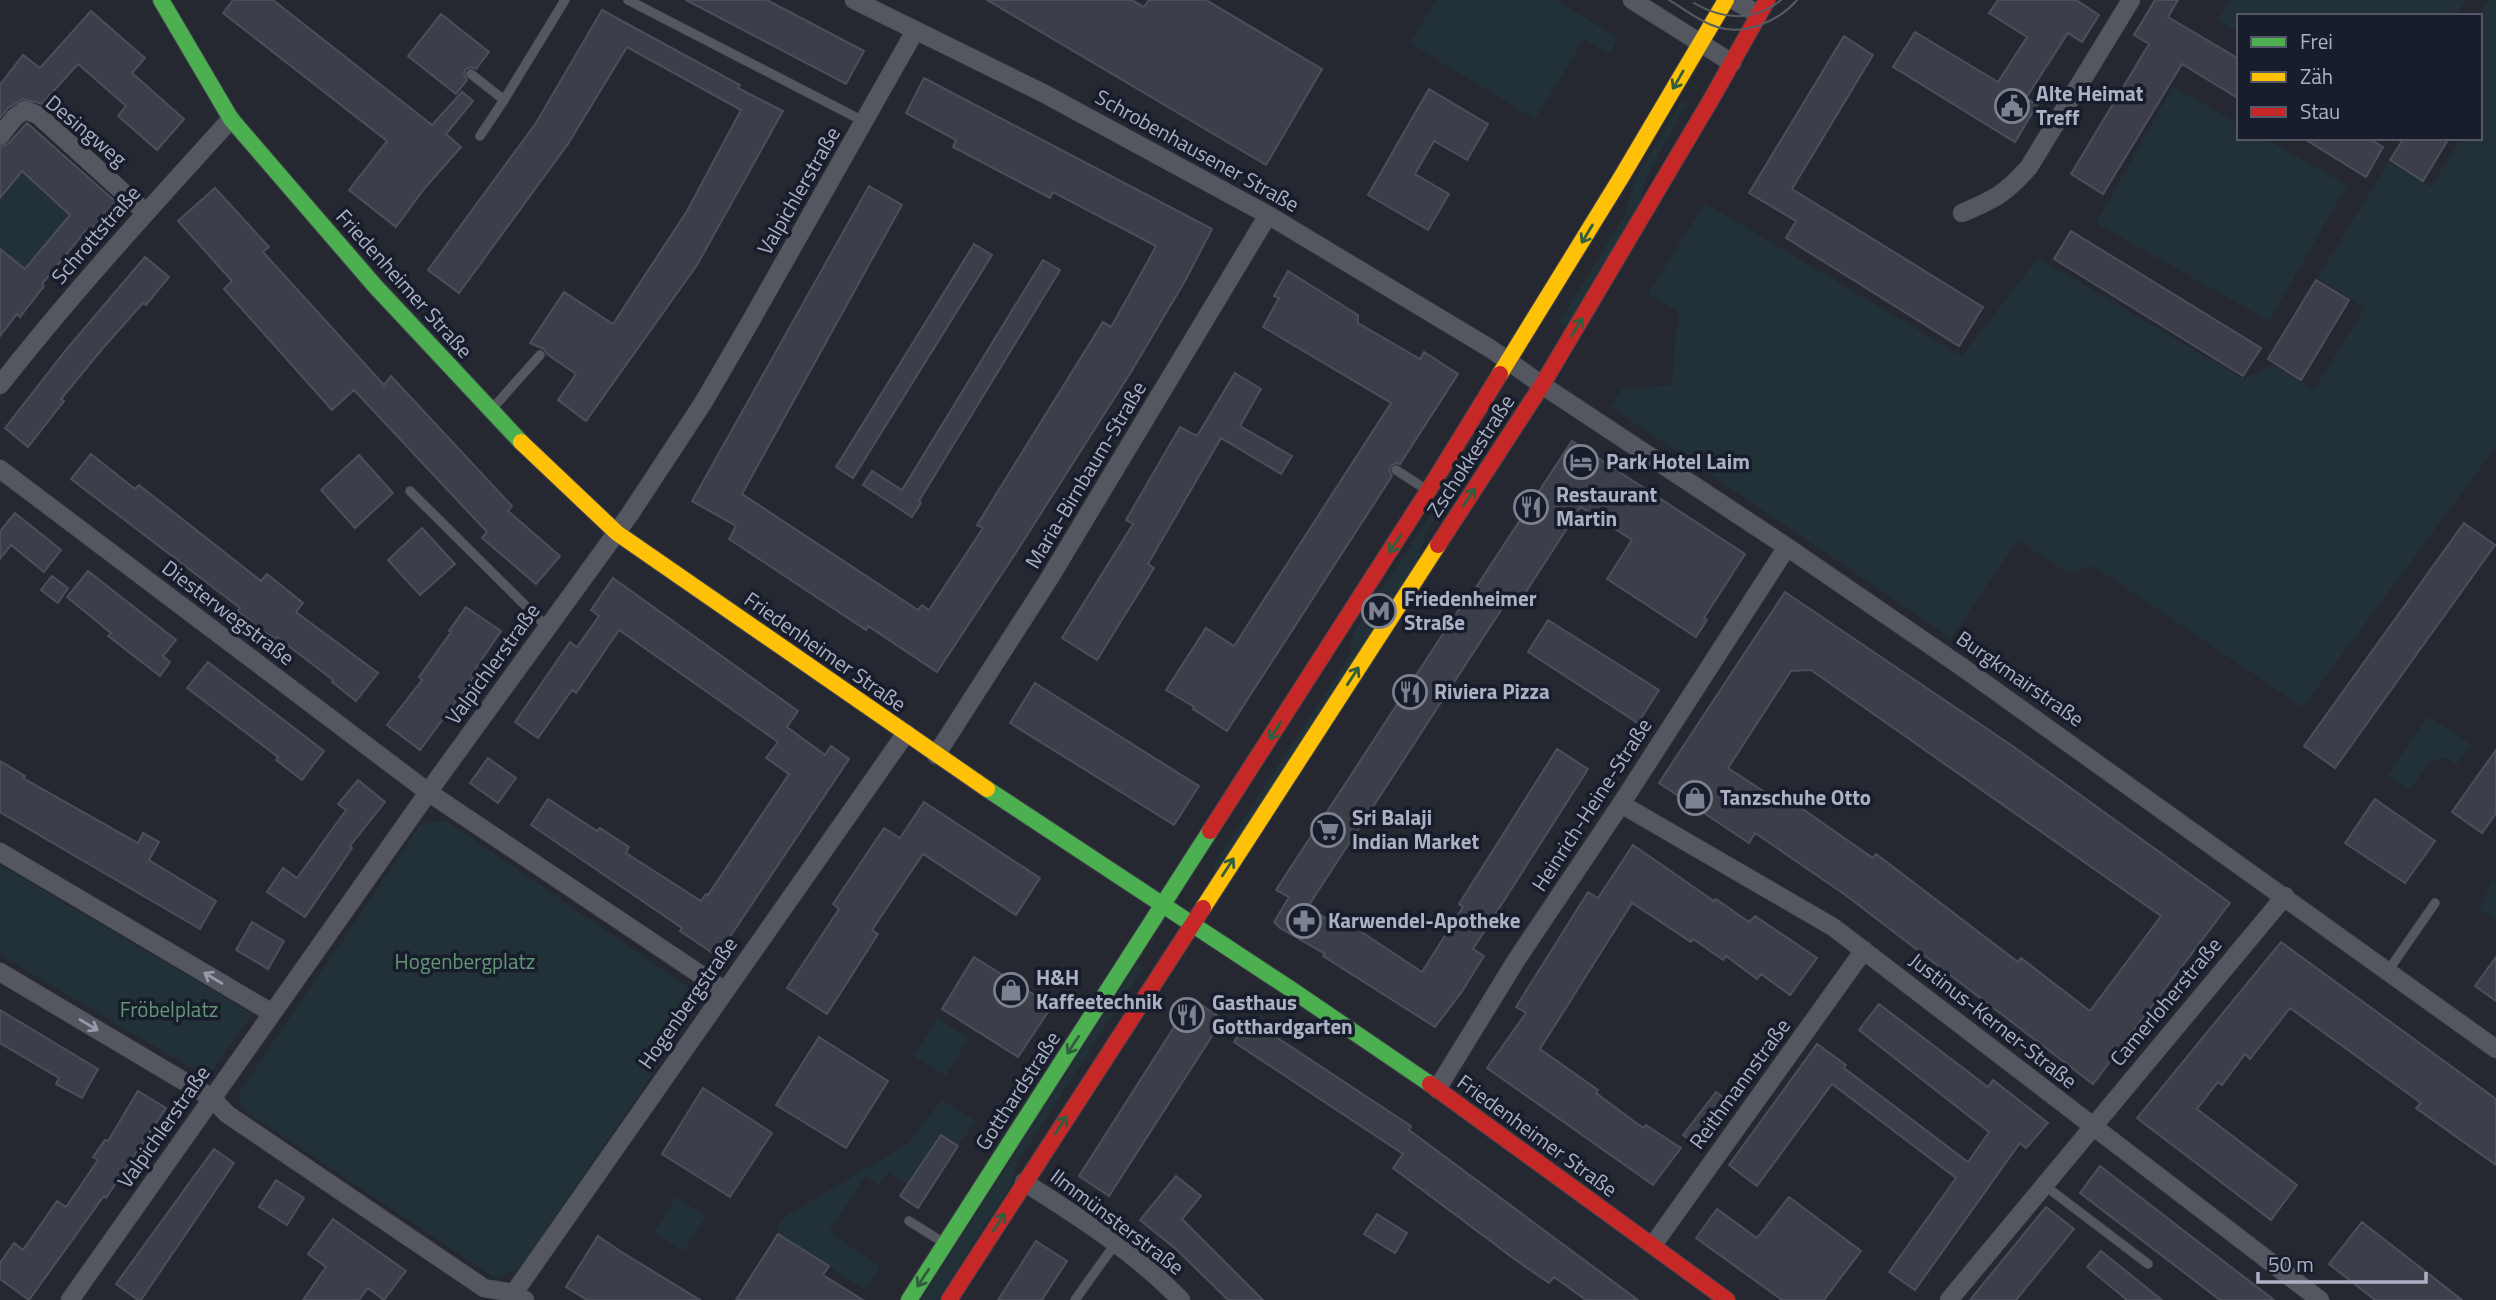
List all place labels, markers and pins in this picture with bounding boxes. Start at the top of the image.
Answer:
place label: Alte Heimat Treff [2036,77,2144,133]
public building icon: Alte Heimat Treff [1993,87,2031,125]
hotel icon: Park Hotel Laim [1562,443,1600,481]
place label: Park Hotel Laim [1606,445,1750,477]
place label: Restaurant Martin [1556,478,1658,534]
restaurant icon: Restaurant Martin [1512,488,1550,526]
place label: Friedenheimer Straße [1404,582,1537,638]
metro station icon: Friedenheimer Straße [1360,592,1398,630]
restaurant icon: Riviera Pizza [1391,673,1429,711]
place label: Riviera Pizza [1434,675,1550,707]
shop icon: Tanzschuhe Otto [1676,779,1714,817]
place label: Tanzschuhe Otto [1720,781,1871,813]
place label: Sri Balaji Indian Market [1352,801,1479,857]
supermarket icon: Sri Balaji Indian Market [1309,811,1347,849]
pharmacy icon: Karwendel-Apotheke [1285,902,1323,940]
place label: Karwendel-Apotheke [1328,904,1520,936]
place label: H&H Kaffeetechnik [1036,961,1163,1017]
shop icon: H&H Kaffeetechnik [992,971,1030,1009]
place label: Gasthaus Gotthardgarten [1212,986,1353,1042]
restaurant icon: Gasthaus Gotthardgarten [1168,996,1206,1034]

